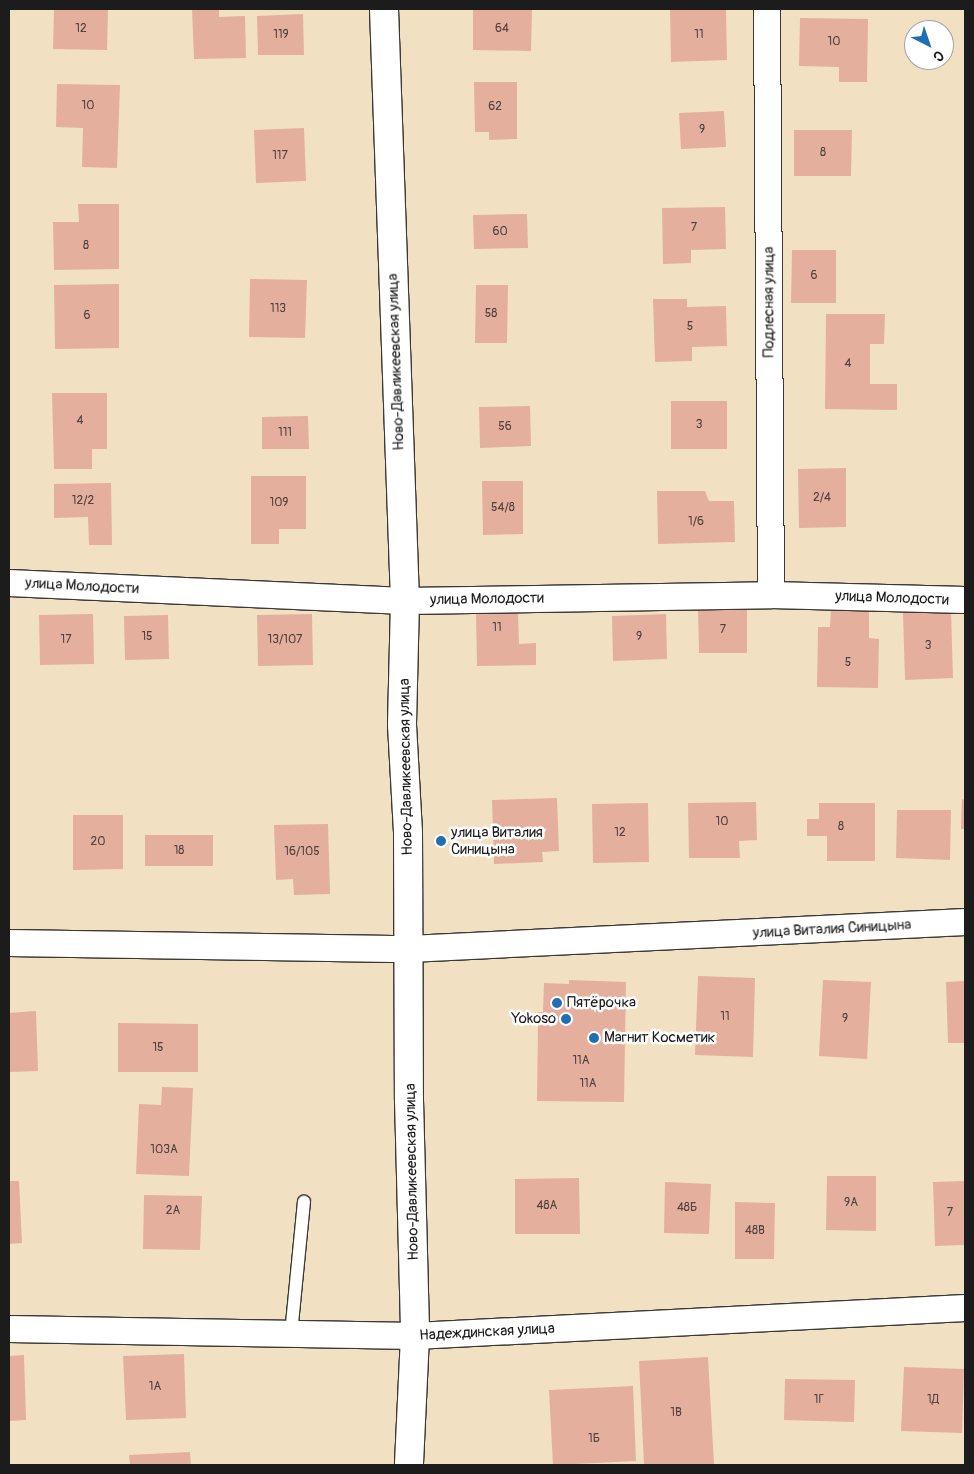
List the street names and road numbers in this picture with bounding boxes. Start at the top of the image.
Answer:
street label: Подлесная улица [760,246,778,358]
street label: Ново-Давликеевская улица [384,273,408,451]
street label: улица Молодости [25,574,139,598]
street label: улица Молодости [835,587,949,609]
street label: улица Молодости [430,589,544,609]
street label: Ново-Давликеевская улица [395,678,417,856]
street label: улица Виталия Синицына [752,916,912,942]
street label: Ново-Давликеевская улица [401,1083,423,1261]
street label: Надеждинская улица [419,1319,555,1345]

